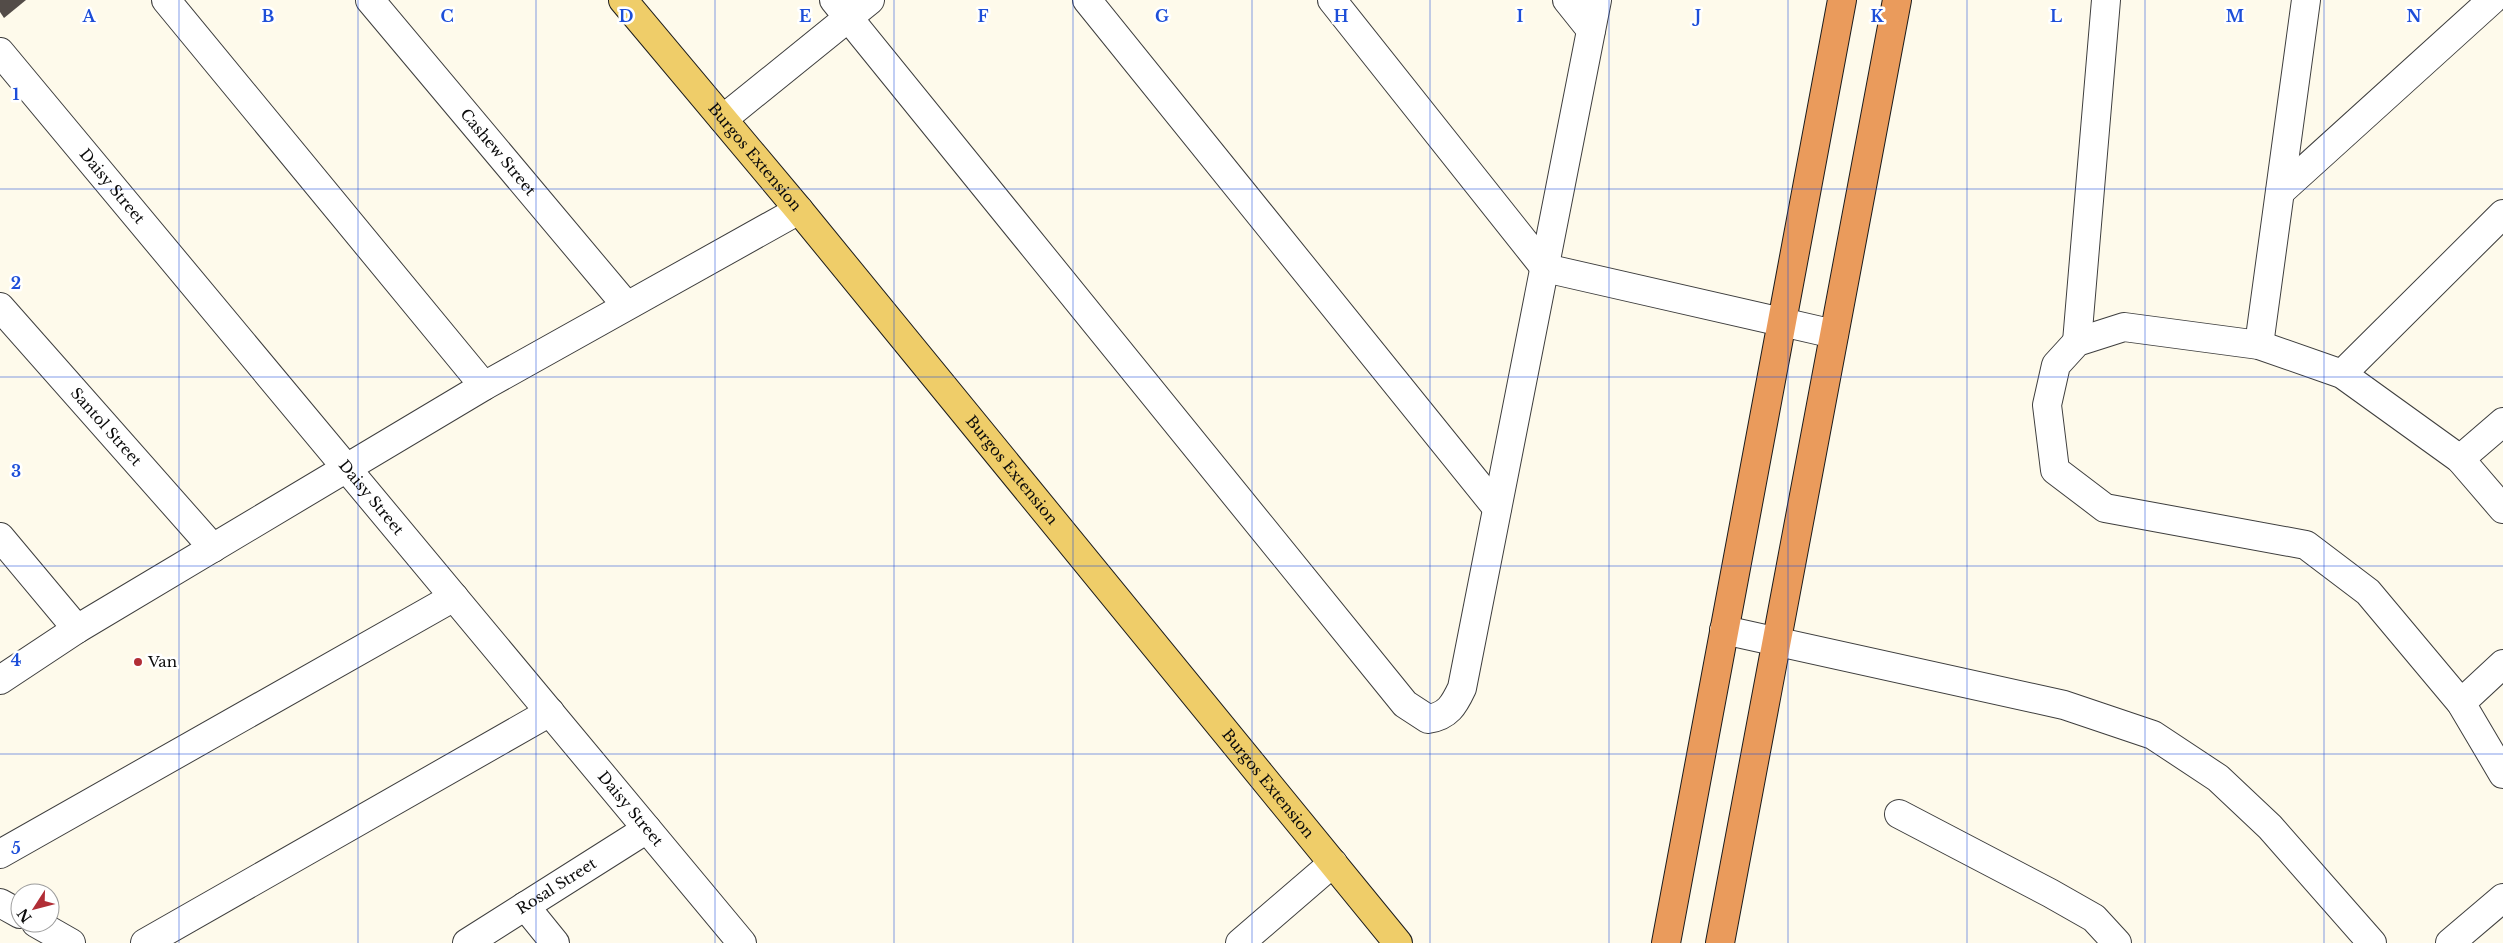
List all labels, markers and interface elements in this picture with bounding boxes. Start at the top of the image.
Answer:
text: A [82,6,97,26]
text: B [262,6,275,26]
text: C [440,6,454,26]
text: D [619,6,633,26]
text: E [799,6,811,26]
text: F [977,6,989,26]
text: G [1155,6,1169,26]
text: H [1333,6,1349,26]
text: I [1517,6,1524,26]
text: J [1692,6,1701,26]
text: K [1870,6,1884,26]
text: L [2050,6,2062,26]
text: M [2226,6,2244,26]
text: N [2406,6,2422,26]
text: 1 [13,84,20,104]
street label: Burgos Extension [704,99,806,215]
street label: Cashew Street [456,105,540,200]
street label: Daisy Street [76,145,149,228]
text: 2 [11,273,21,293]
street label: Santol Street [67,383,146,470]
street label: Burgos Extension [962,411,1062,528]
street label: Daisy Street [335,456,408,539]
text: 3 [11,461,21,481]
text: 4 [11,650,21,670]
place label: Van [147,652,177,671]
marker: Van [132,656,144,668]
street label: Burgos Extension [1218,725,1318,842]
street label: Daisy Street [594,767,668,850]
text: 5 [11,838,21,858]
street label: Rosal Street [513,853,600,918]
north arrow [10,883,60,933]
text: N [13,905,36,926]

